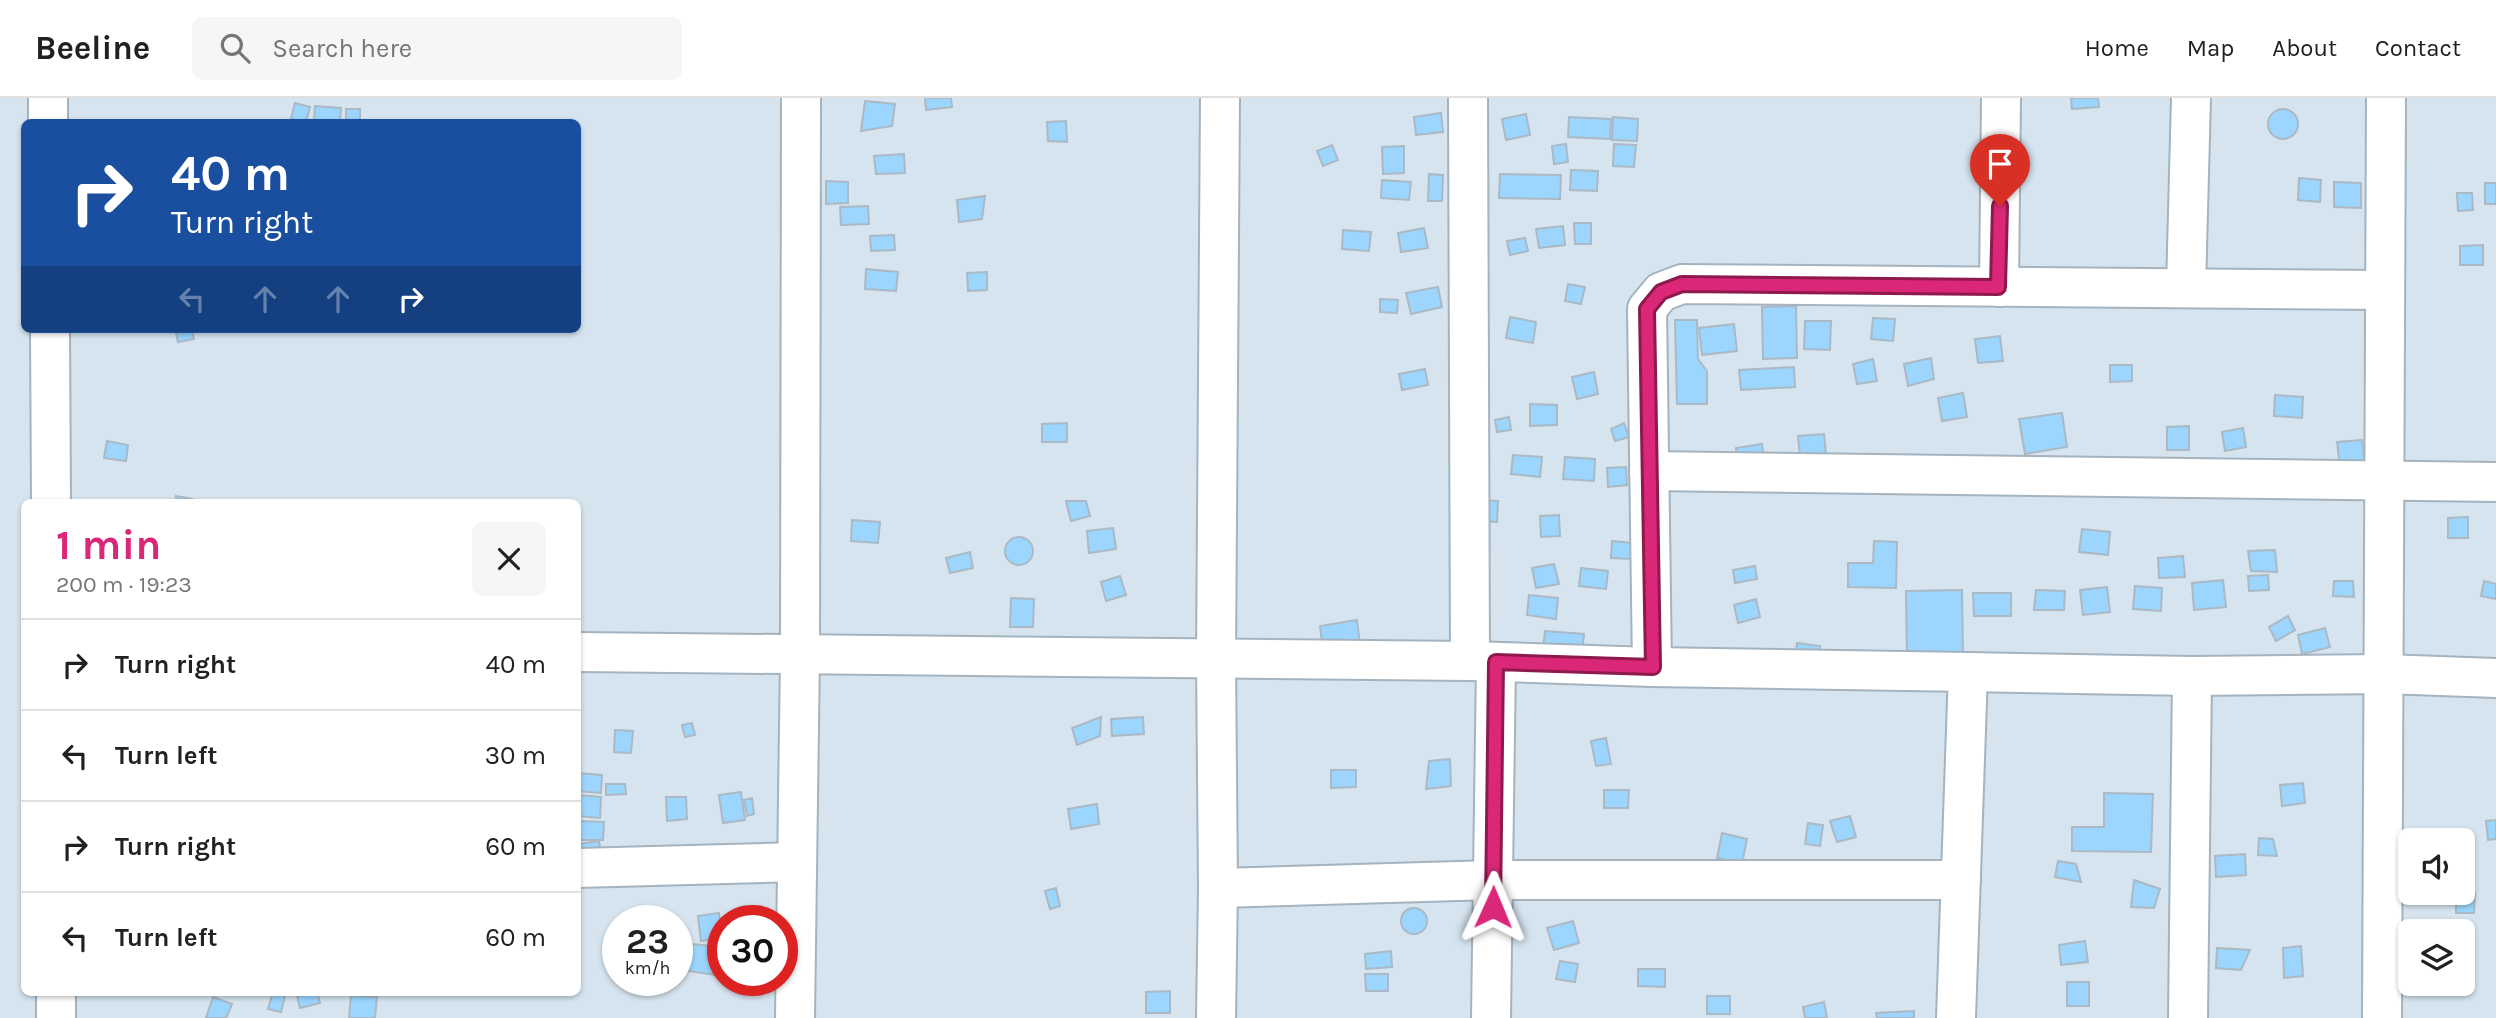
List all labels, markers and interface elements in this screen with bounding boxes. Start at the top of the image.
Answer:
search box [192,17,682,80]
text: Beeline [35,29,150,67]
icon: search [216,29,254,67]
text: Search here [272,33,412,64]
text: Home [2085,34,2149,62]
text: Map [2187,34,2234,62]
text: About [2272,34,2337,62]
text: Contact [2375,34,2461,62]
pin [1970,134,2030,206]
text: 40 m [171,145,290,202]
icon: arrive [1981,145,2019,183]
icon: right [56,147,147,238]
text: Turn right [171,204,313,241]
icon: left [173,280,211,318]
icon: ahead [246,280,284,318]
icon: ahead [319,280,357,318]
icon: right [392,280,430,318]
text: 1 min [56,520,161,570]
button: close [472,522,546,596]
text: 200 m · 19:23 [56,571,192,598]
icon: right [56,646,94,684]
text: Turn right [115,649,236,680]
text: 40 m [486,649,546,680]
icon: left [56,737,94,775]
text: Turn left [115,740,217,771]
text: 30 m [485,740,546,771]
icon: right [56,828,94,866]
map controls [2398,828,2475,996]
button: sound [2398,828,2475,905]
text: Turn right [115,831,236,862]
text: 60 m [485,831,546,862]
position arrow [1456,870,1530,944]
speed limit sign: 30 [707,905,798,996]
icon: left [56,919,94,957]
button: layers [2398,919,2475,996]
text: 23 [626,921,669,962]
text: Turn left [115,922,217,953]
text: 60 m [485,922,546,953]
text: km/h [625,957,670,979]

